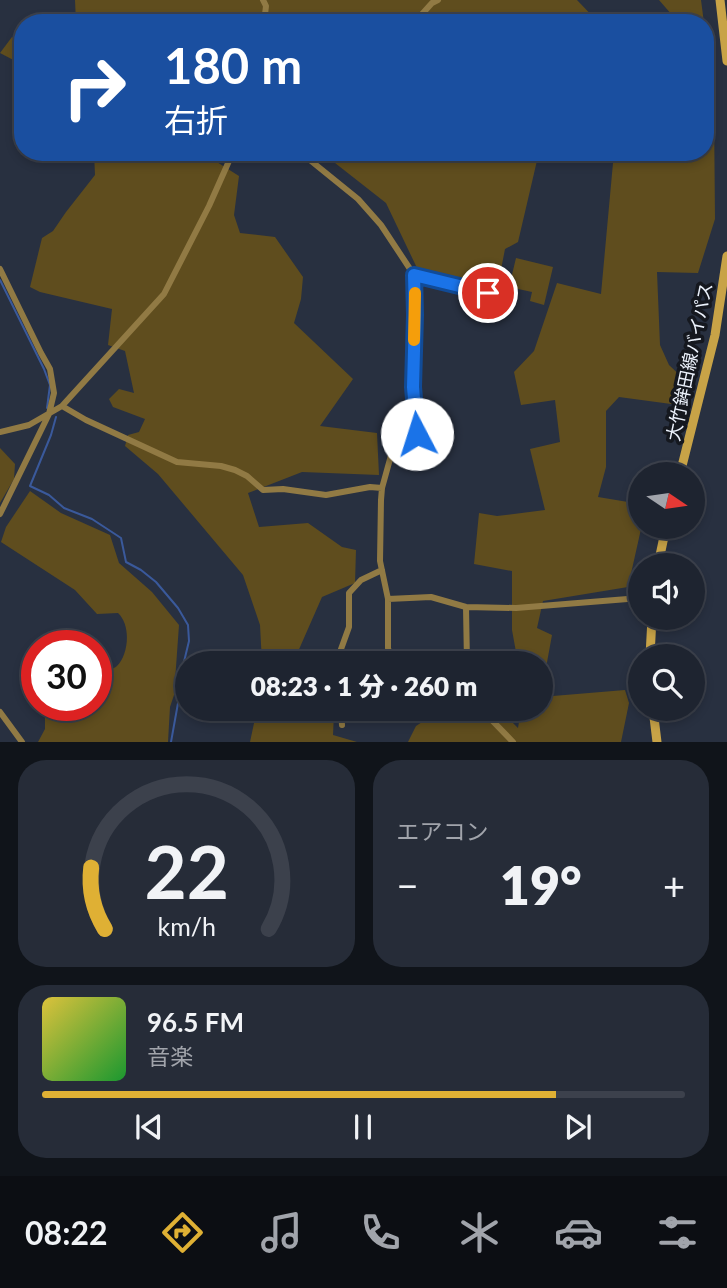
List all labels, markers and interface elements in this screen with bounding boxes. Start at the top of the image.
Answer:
text: 180 m [164,36,302,94]
icon: right [49,42,140,133]
text: 右折 [164,100,228,139]
pin [458,263,518,323]
icon: arrive [469,274,507,312]
street label: 大竹鉾田線バイパス [661,280,717,443]
position arrow [380,397,454,471]
north arrow [628,462,705,539]
map controls [628,462,705,721]
button: sound [628,553,705,630]
speed limit sign: 30 [21,630,112,721]
button: search [628,644,705,721]
text: 08:23 · 1 分 · 260 m [251,670,477,702]
text: エアコン [397,817,489,845]
text: 22 [144,828,228,916]
text: 19° [500,854,582,916]
text: − [397,862,419,908]
text: + [663,862,685,908]
text: km/h [157,911,216,941]
text: 96.5 FM [147,1006,244,1038]
text: 音楽 [147,1042,193,1070]
icon: previous [130,1108,168,1146]
icon: pause [344,1108,382,1146]
icon: next [559,1108,597,1146]
icon: directions [158,1208,207,1257]
icon: music [257,1208,306,1257]
icon: phone [356,1208,405,1257]
icon: climate [455,1208,504,1257]
icon: car [554,1208,603,1257]
icon: filters [653,1208,702,1257]
text: 08:22 [25,1213,108,1252]

